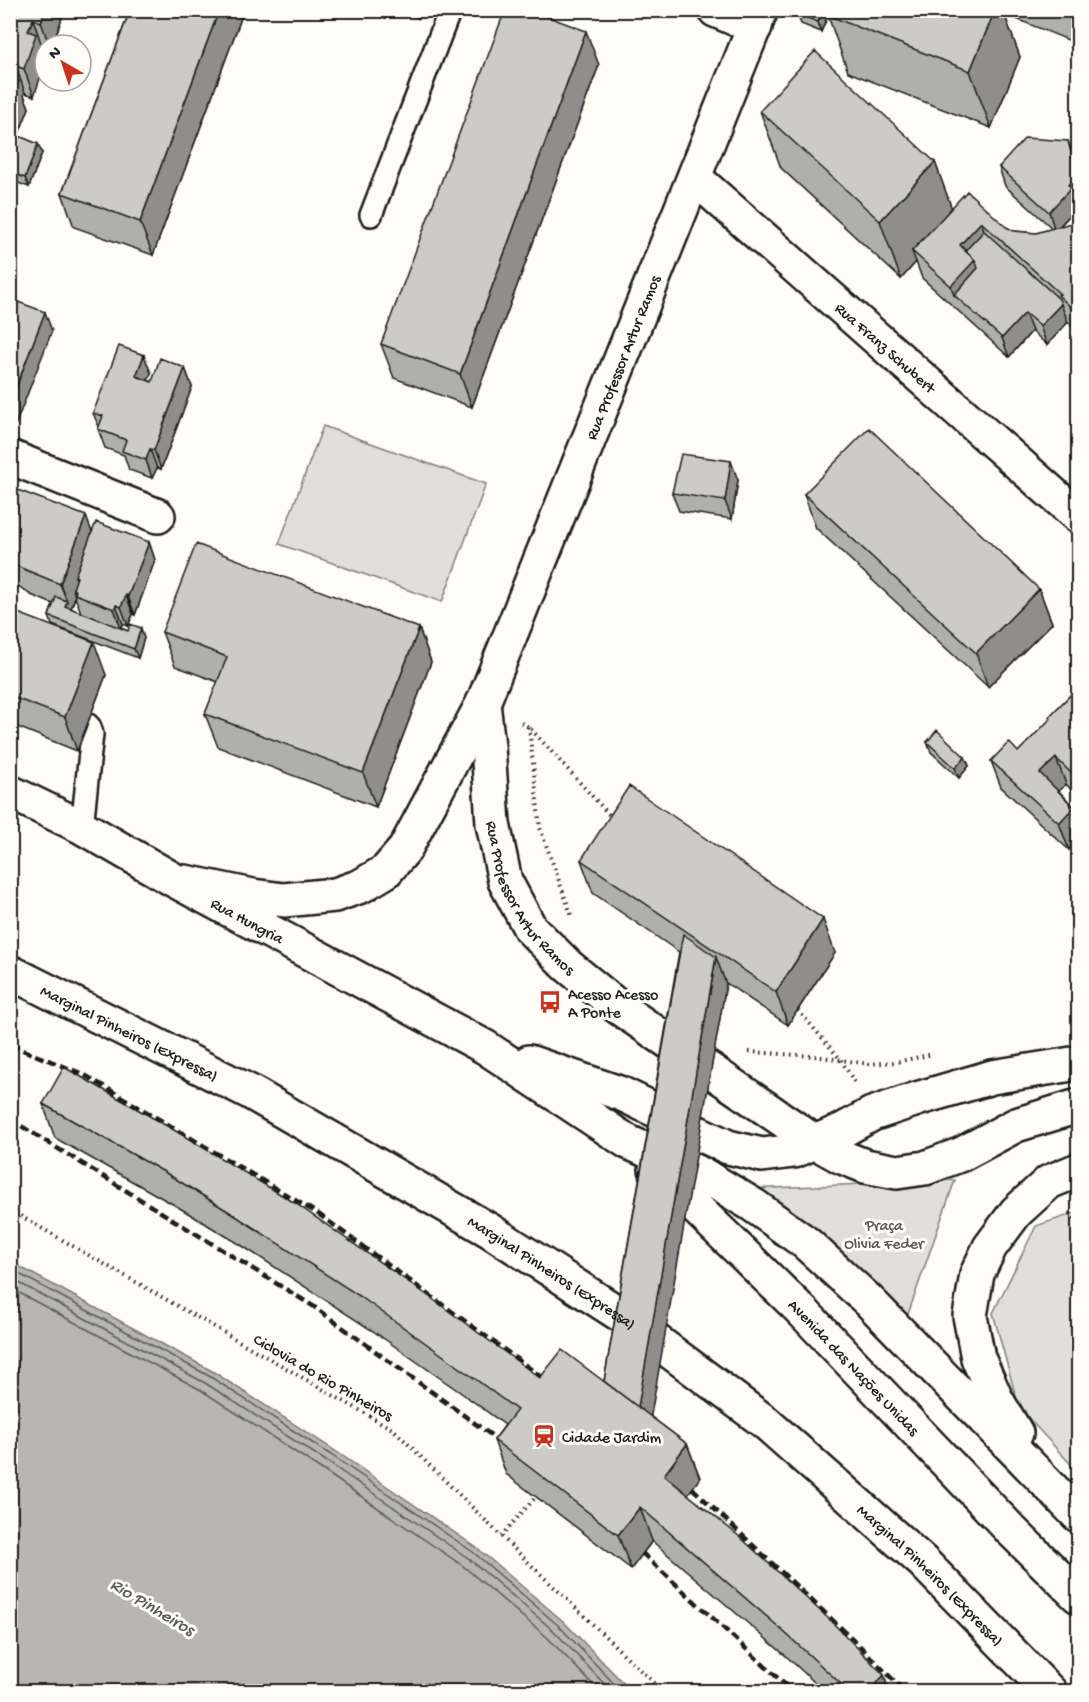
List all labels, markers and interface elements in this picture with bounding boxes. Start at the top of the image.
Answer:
north arrow [33,33,93,93]
text: N [46,43,66,65]
street label: Rua Professor Artur Ramos [584,272,667,443]
street label: Rua Franz Schubert [830,300,939,400]
street label: Rua Professor Artur Ramos [480,820,578,981]
street label: Rua Hungria [206,895,287,951]
street label: Marginal Pinheiros (Expressa) [36,983,220,1087]
place label: Acesso Acesso A Ponte [568,987,658,1024]
bus stop icon: Acesso Acesso A Ponte [537,989,563,1015]
street label: Marginal Pinheiros (Expressa) [463,1214,638,1335]
park label: Praça Olivia Feder [844,1218,925,1255]
street label: Avenida das Nações Unidas [783,1297,922,1442]
street label: Ciclovia do Rio Pinheiros [249,1331,396,1427]
station icon: Cidade Jardim [531,1423,557,1449]
place label: Cidade Jardim [562,1430,662,1449]
street label: Marginal Pinheiros (Expressa) [852,1502,1006,1651]
water label: Rio Pinheiros [106,1575,200,1643]

